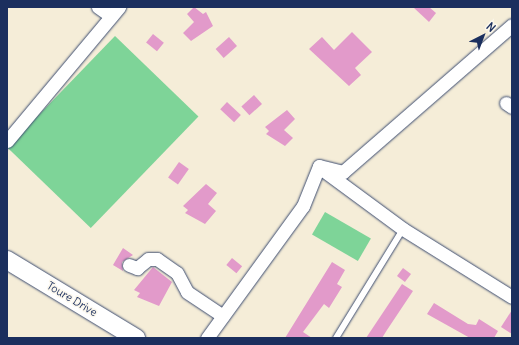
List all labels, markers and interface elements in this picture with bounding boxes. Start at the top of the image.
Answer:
north arrow [463,16,503,56]
text: N [484,19,499,35]
street label: Toure Drive [44,279,100,319]

